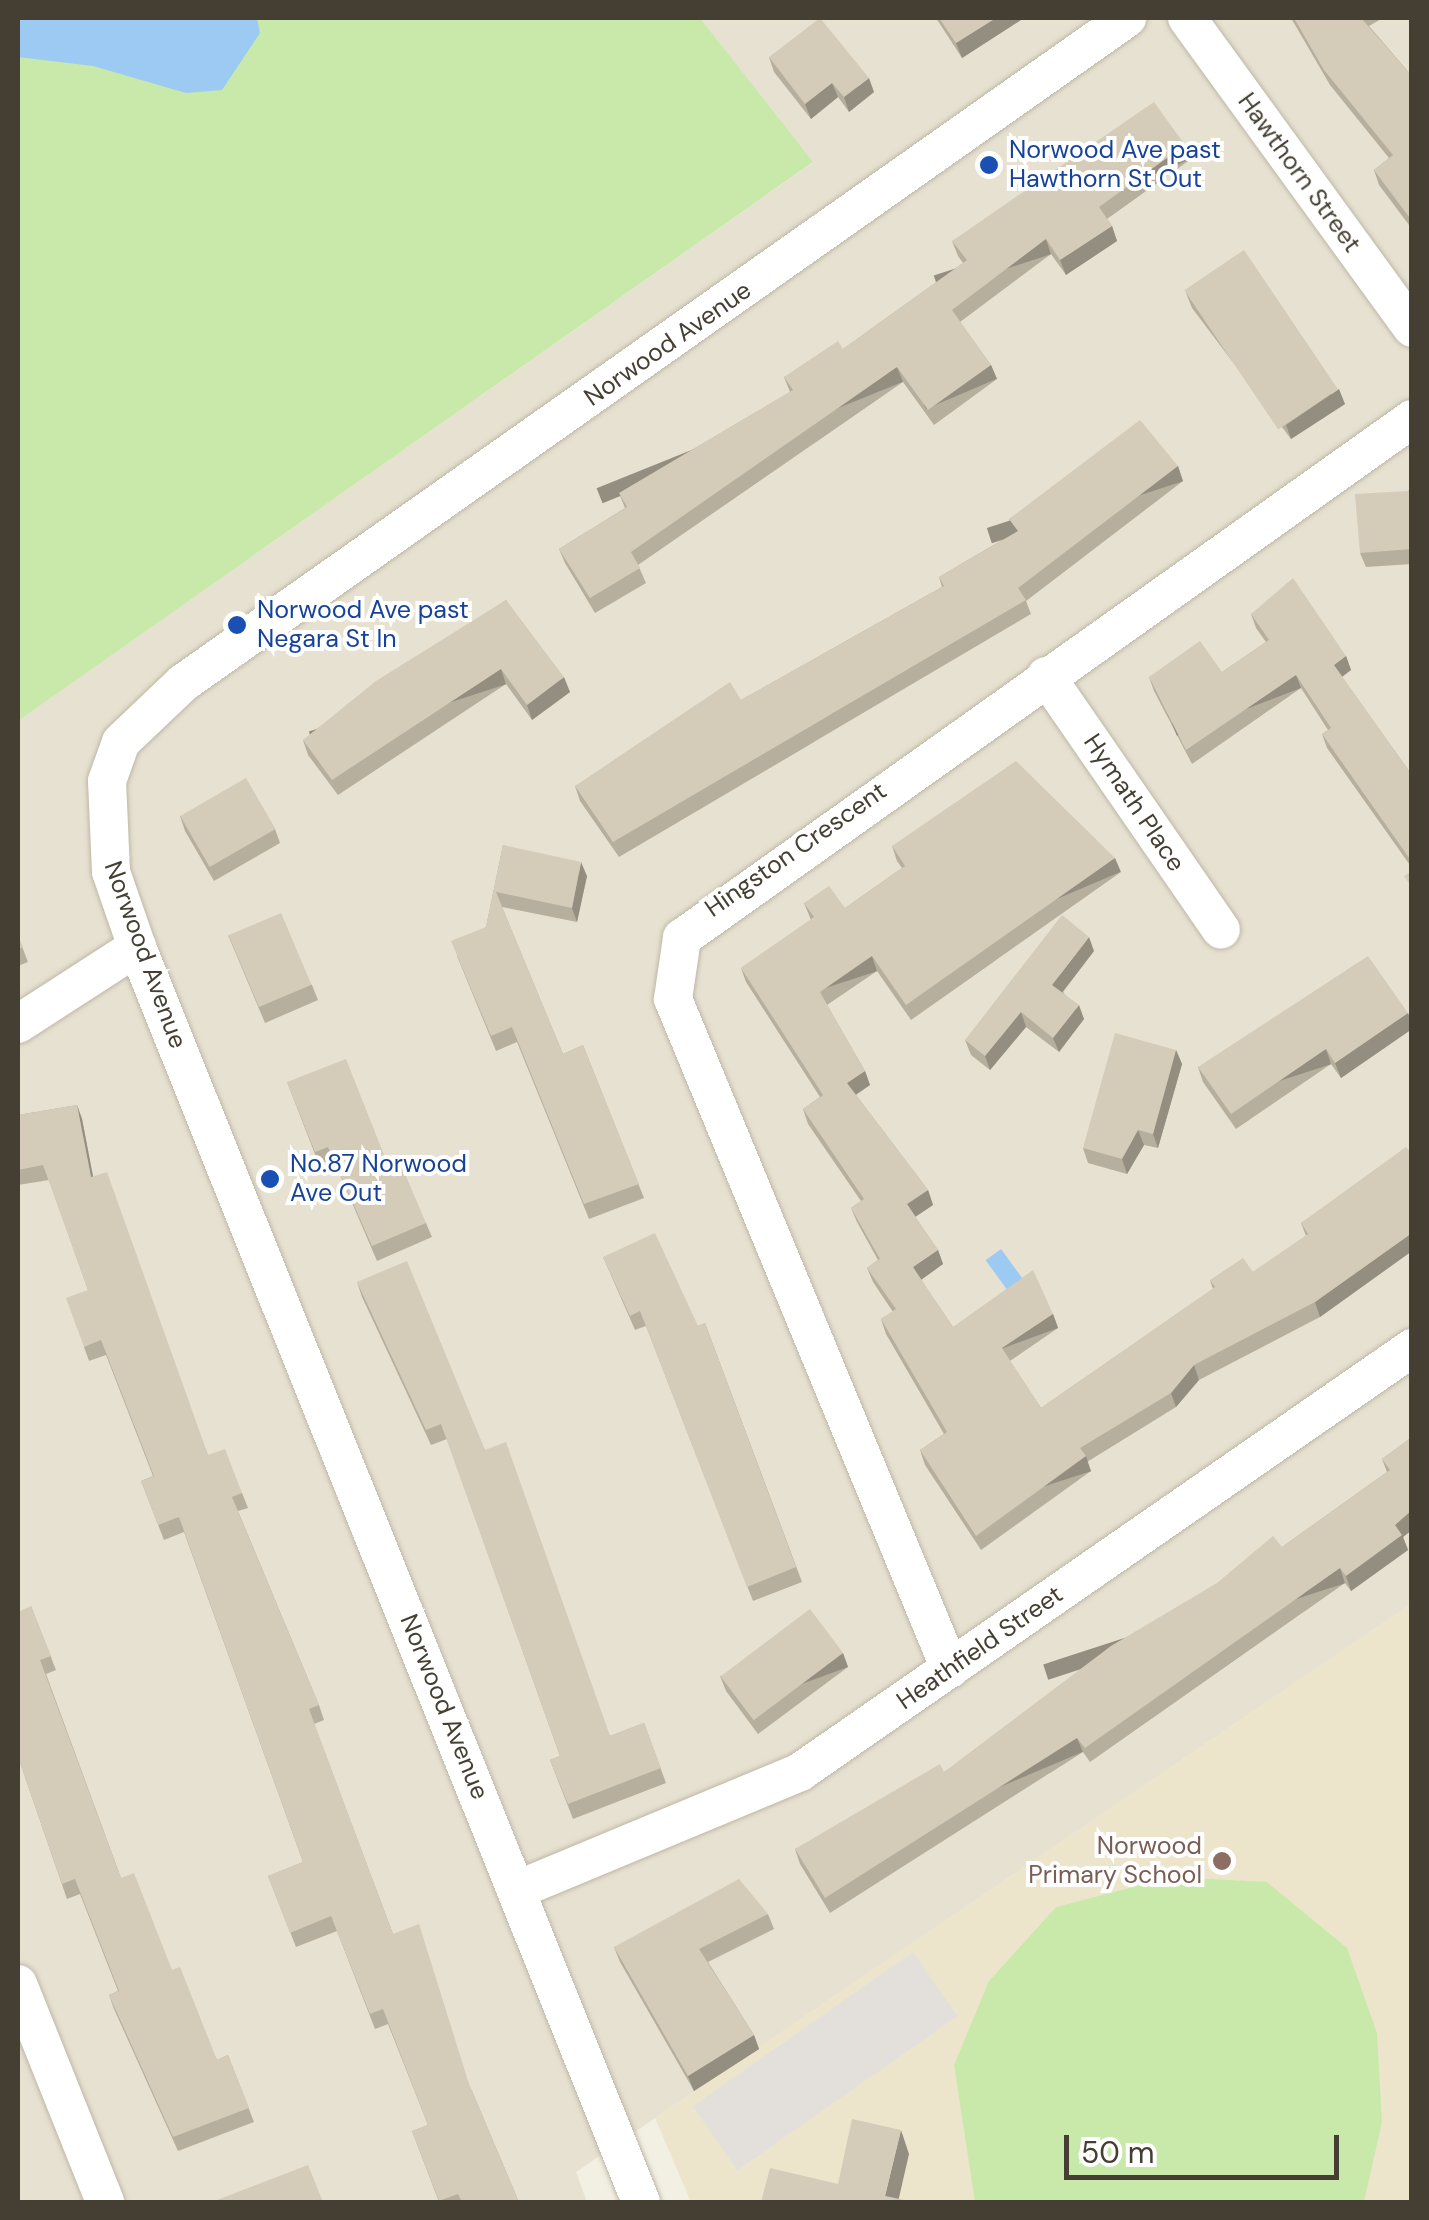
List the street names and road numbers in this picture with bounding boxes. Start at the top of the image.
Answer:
street label: Hawthorn Street [1231,88,1367,258]
street label: Norwood Avenue [579,275,757,413]
street label: Hymath Place [1077,729,1191,877]
street label: Hingston Crescent [699,776,893,924]
street label: Norwood Avenue [97,857,193,1053]
street label: Heathfield Street [891,1580,1069,1716]
street label: Norwood Avenue [393,1610,495,1804]

